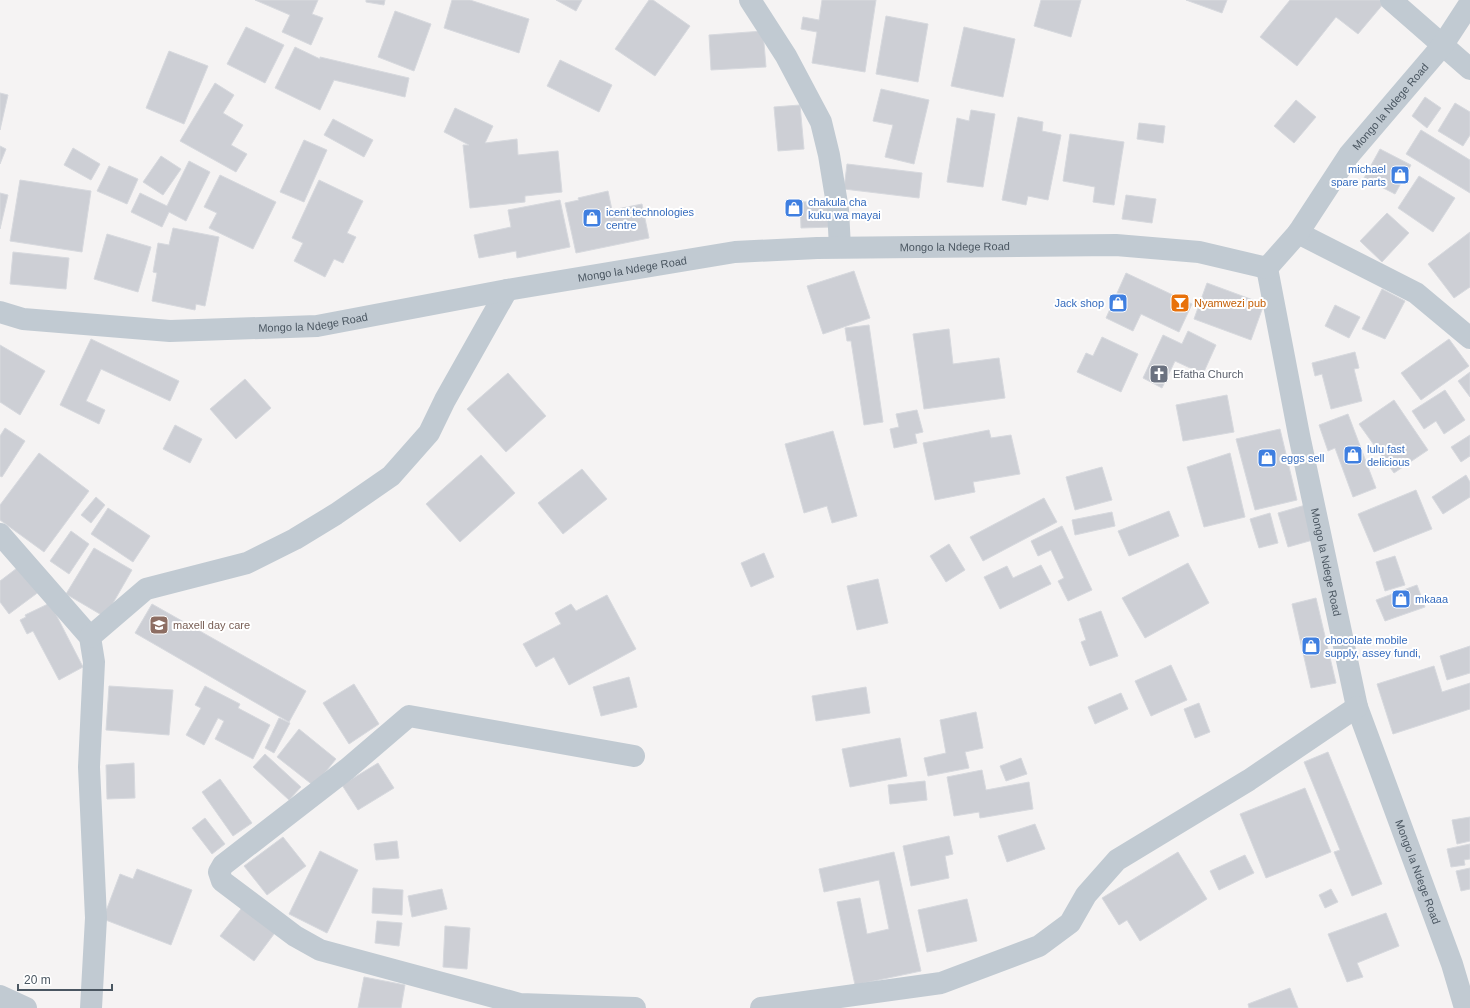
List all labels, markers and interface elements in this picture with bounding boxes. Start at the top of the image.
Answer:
street label: Mongo la Ndege Road [1350,61,1431,152]
place label: michael spare parts [1331,163,1386,188]
shop icon: michael spare parts [1389,164,1411,186]
place label: chakula cha kuku wa mayai [808,196,881,221]
shop icon: chakula cha kuku wa mayai [783,197,805,219]
place label: icent technologies centre [606,206,695,231]
shop icon: icent technologies centre [581,207,603,229]
street label: Mongo la Ndege Road [900,240,1010,253]
street label: Mongo la Ndege Road [577,254,688,284]
shop icon: Jack shop [1107,292,1129,314]
bar icon: Nyamwezi pub [1169,292,1191,314]
place label: Jack shop [1054,297,1104,309]
place label: Nyamwezi pub [1194,297,1266,309]
street label: Mongo la Ndege Road [258,311,369,334]
church icon: Efatha Church [1148,363,1170,385]
place label: Efatha Church [1173,368,1243,380]
place label: lulu fast delicious [1367,443,1410,468]
shop icon: lulu fast delicious [1342,444,1364,466]
shop icon: eggs sell [1256,447,1278,469]
place label: eggs sell [1281,452,1324,464]
street label: Mongo la Ndege Road [1309,507,1343,617]
shop icon: mkaaa [1390,588,1412,610]
place label: mkaaa [1415,593,1449,605]
school or university icon: maxell day care [148,614,170,636]
place label: maxell day care [173,619,250,631]
place label: chocolate mobile supply, assey fundi, [1325,634,1421,659]
shop icon: chocolate mobile supply, assey fundi, [1300,635,1322,657]
street label: Mongo la Ndege Road [1393,818,1443,926]
scale bar [18,966,112,992]
text: 20 m [24,973,51,987]

